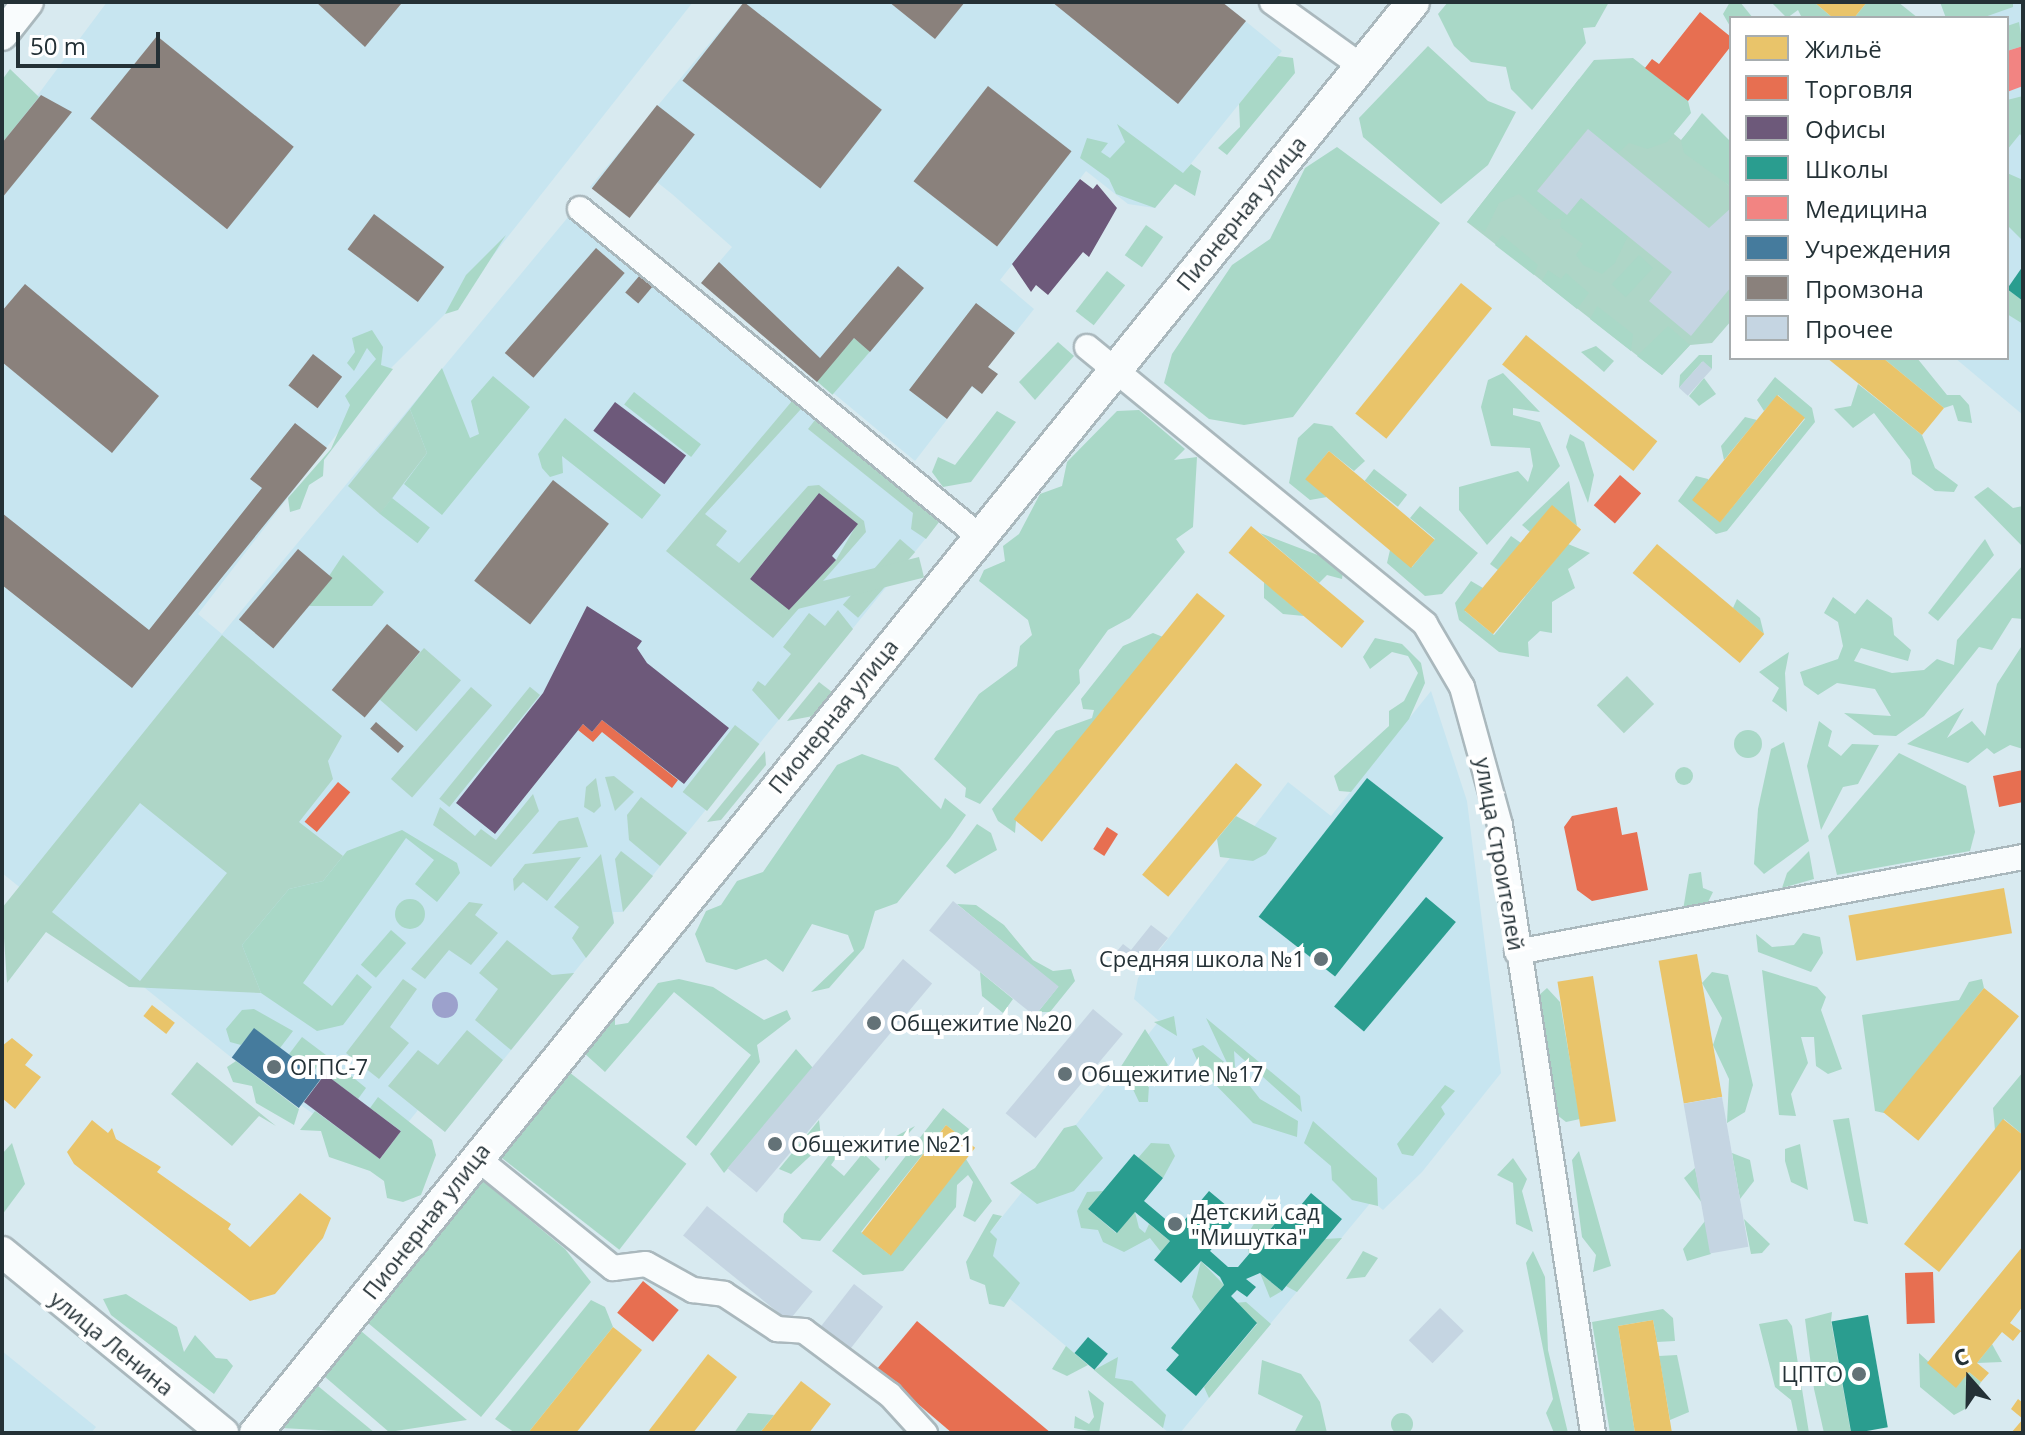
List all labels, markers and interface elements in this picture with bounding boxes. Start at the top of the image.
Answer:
scale bar [20,16,164,66]
legend [1729,16,2009,360]
text: 50 m [30,29,86,62]
text: Жильё [1805,32,1882,65]
text: Торговля [1805,72,1913,105]
text: Офисы [1805,112,1886,145]
street label: Пионерная улица [1171,131,1311,295]
text: Школы [1805,152,1889,185]
text: Медицина [1805,192,1928,225]
text: Учреждения [1805,232,1951,265]
text: Промзона [1805,272,1924,305]
text: Прочее [1805,312,1893,345]
street label: Пионерная улица [763,634,903,798]
street label: улица Строителей [1470,755,1530,953]
place label: Средняя школа №1 [1099,946,1305,972]
marker: Средняя школа №1 [1312,950,1330,968]
place label: Общежитие №20 [890,1010,1072,1036]
marker: Общежитие №20 [865,1014,883,1032]
place label: ОГПС-7 [290,1054,368,1080]
marker: ОГПС-7 [265,1058,283,1076]
place label: Общежитие №17 [1081,1061,1263,1087]
marker: Общежитие №17 [1056,1065,1074,1083]
place label: Общежитие №21 [791,1131,973,1157]
marker: Общежитие №21 [766,1135,784,1153]
street label: Пионерная улица [357,1138,495,1304]
place label: Детский сад "Мишутка" [1191,1198,1320,1250]
marker: Детский сад "Мишутка" [1166,1215,1184,1233]
street label: улица Ленина [45,1285,179,1401]
north arrow [1929,1339,2009,1419]
text: С [1949,1340,1973,1373]
place label: ЦПТО [1782,1361,1843,1387]
marker: ЦПТО [1850,1365,1868,1383]

